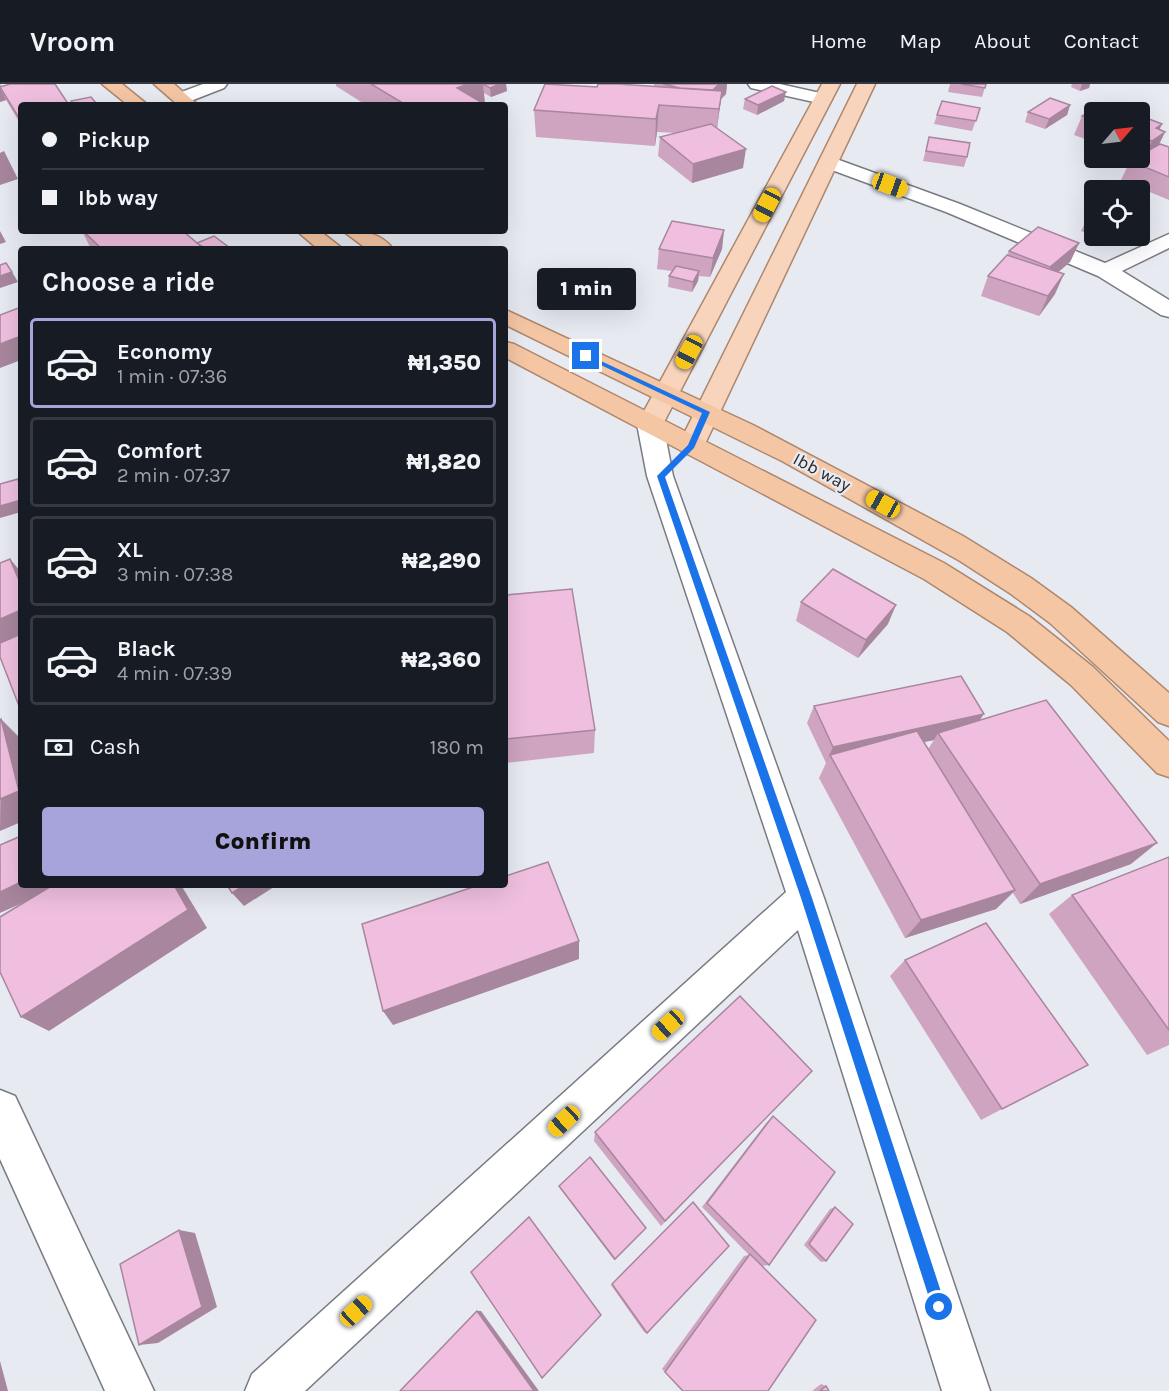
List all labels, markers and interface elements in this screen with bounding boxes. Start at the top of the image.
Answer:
text: Vroom [30,25,115,58]
text: Home [811,29,867,53]
text: Map [900,29,941,53]
text: About [974,29,1031,53]
text: Contact [1064,29,1139,53]
north arrow [1084,102,1150,168]
map controls [1084,102,1150,246]
text: Pickup [78,127,150,153]
car [870,170,910,200]
button: locate [1084,180,1150,246]
text: Ibb way [78,185,158,211]
car [751,185,783,225]
text: Choose a ride [42,266,215,298]
callout: 1 min [536,269,636,311]
text: 1 min [560,277,613,300]
car [673,332,705,372]
icon: car [45,336,99,390]
text: Economy [117,339,212,365]
route end [572,342,599,369]
text: ₦1,350 [408,350,481,376]
text: 1 min · 07:36 [117,365,227,388]
icon: car [45,435,99,489]
text: Comfort [117,438,202,464]
street label: Ibb way [789,448,855,497]
text: ₦1,820 [406,449,481,475]
text: 2 min · 07:37 [117,464,230,487]
car [863,487,903,521]
icon: car [45,534,99,588]
text: XL [117,537,143,563]
text: ₦2,290 [402,548,481,574]
text: 3 min · 07:38 [117,563,233,586]
icon: car [45,633,99,687]
text: Black [117,636,176,662]
text: ₦2,360 [401,647,481,673]
text: 4 min · 07:39 [117,662,232,685]
icon: cash [42,731,75,764]
text: Cash [90,734,140,760]
text: 180 m [430,736,484,759]
button: Confirm [42,807,484,876]
car [649,1006,687,1044]
car [545,1102,583,1140]
car [337,1292,375,1330]
route start [925,1293,952,1320]

